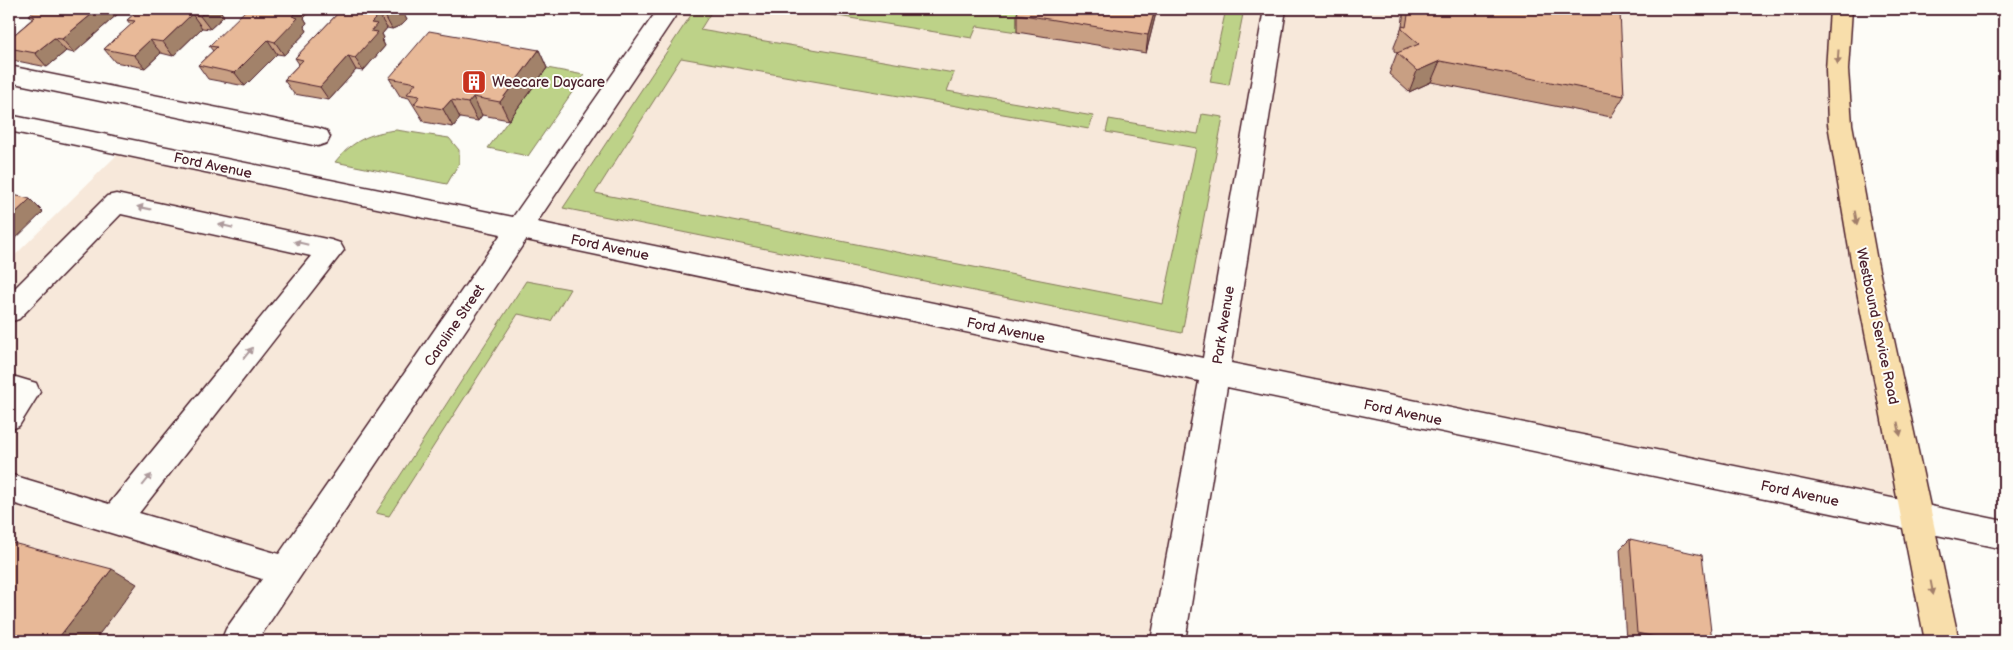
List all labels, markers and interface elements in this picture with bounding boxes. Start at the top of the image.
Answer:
one-way arrow [1833,50,1841,66]
building icon: Weecare Daycare [461,69,487,95]
place label: Weecare Daycare [492,74,605,91]
street label: Ford Avenue [172,149,254,182]
one-way arrow [136,204,152,212]
one-way arrow [1853,211,1861,227]
one-way arrow [218,222,233,230]
street label: Ford Avenue [569,231,651,264]
one-way arrow [294,239,309,247]
street label: Westbound Service Road [1853,246,1902,406]
street label: Caroline Street [421,281,488,369]
street label: Park Avenue [1209,285,1238,365]
street label: Ford Avenue [965,314,1047,347]
one-way arrow [243,346,253,360]
street label: Ford Avenue [1362,396,1444,429]
one-way arrow [1895,422,1903,437]
one-way arrow [141,474,152,487]
street label: Ford Avenue [1759,477,1841,510]
one-way arrow [1928,581,1936,597]

